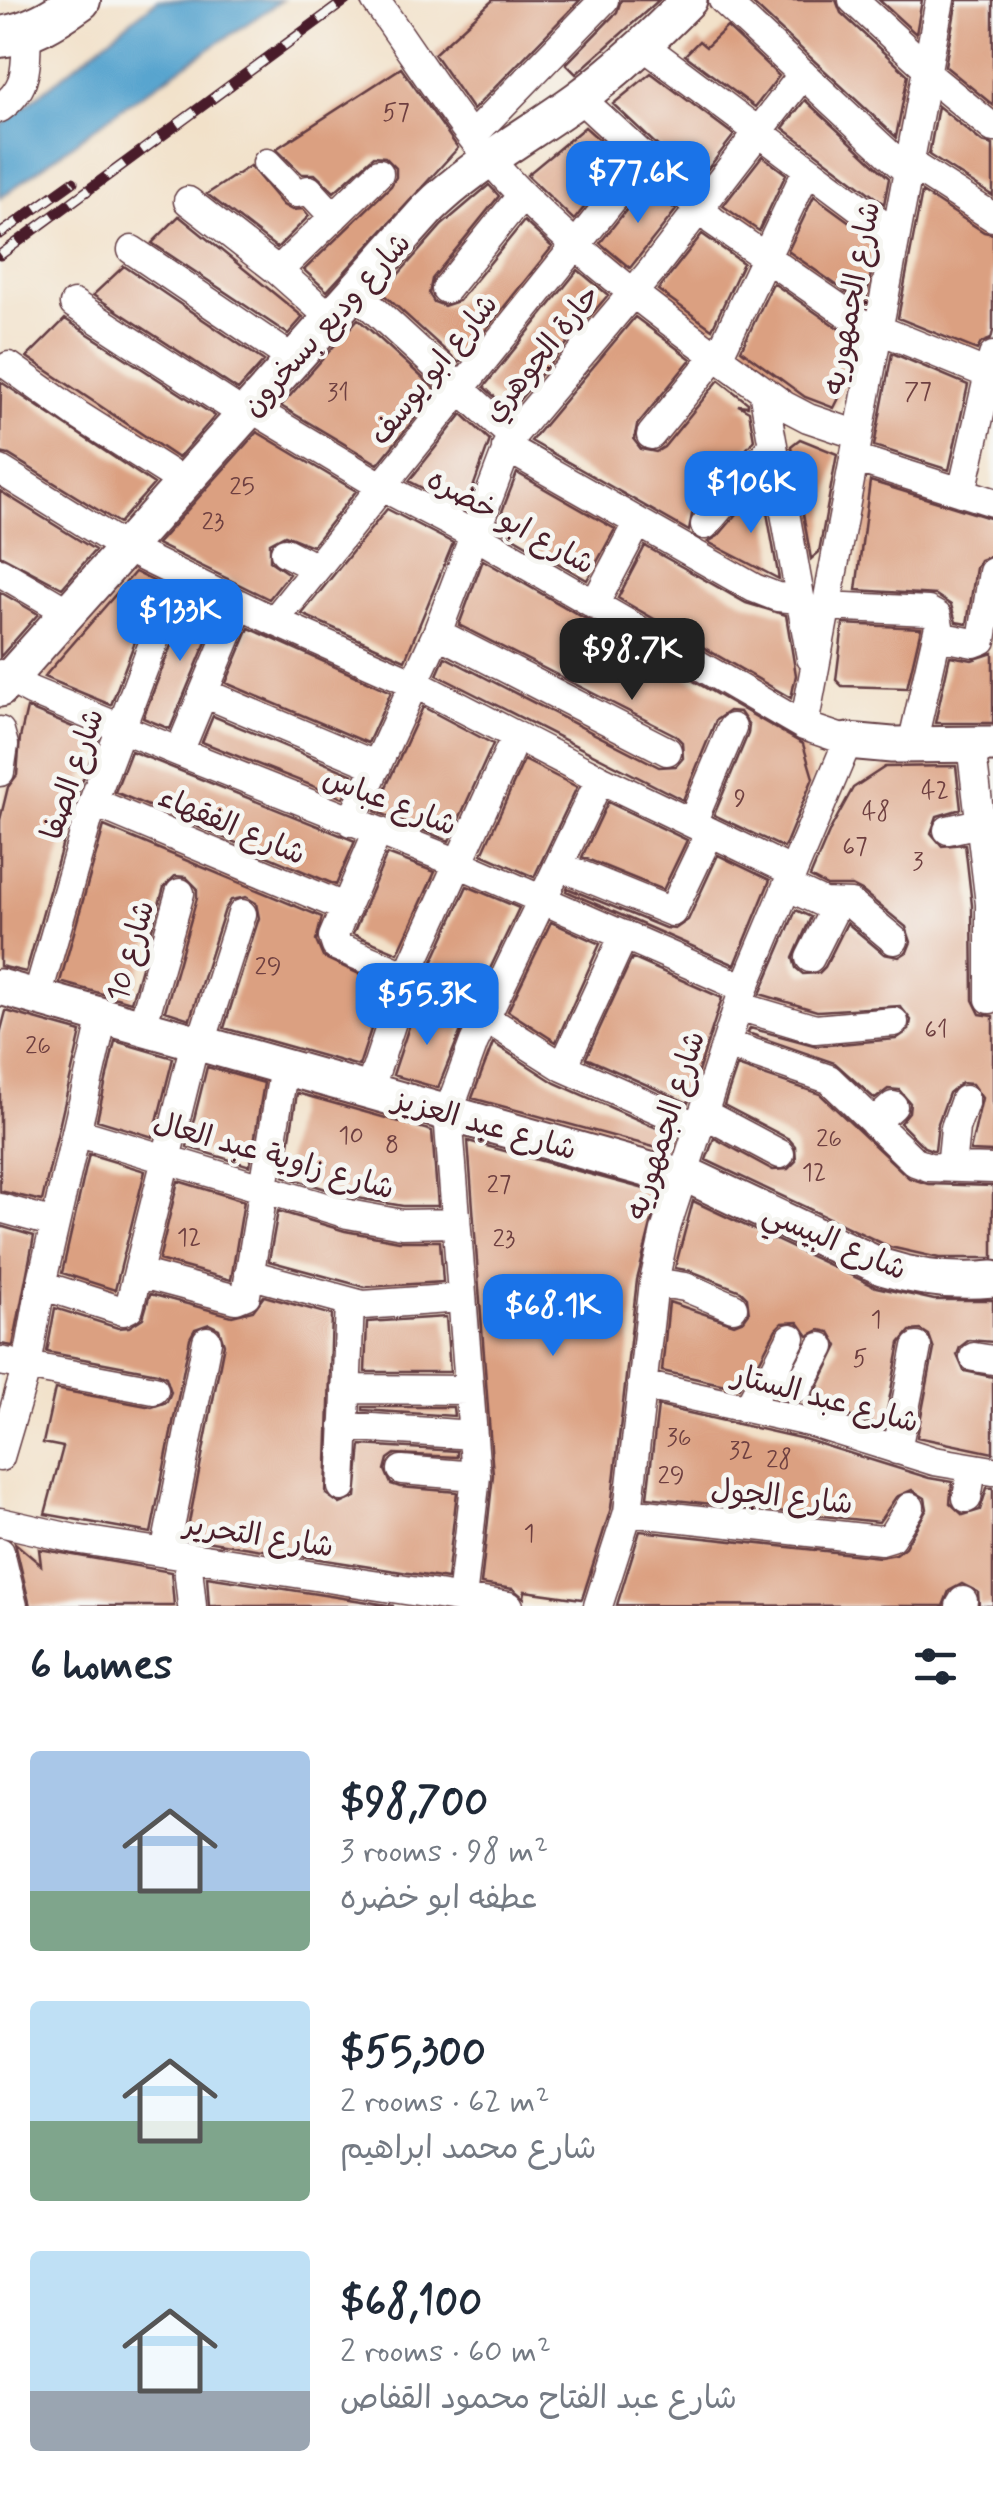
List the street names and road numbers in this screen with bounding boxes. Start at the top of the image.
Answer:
street label: شارع الجمهوريه [815,198,890,398]
street label: شارع وديع بسخرون [234,225,420,425]
street label: حارة الجوهري [475,277,610,431]
street label: شارع ابو يوسف [361,286,507,454]
street label: شارع ابو خضره [420,460,601,584]
street label: شارع الصفا [33,704,114,845]
street label: شارع عباس [317,759,462,846]
street label: شارع الفقهاء [152,778,311,875]
street label: شارع 10 [98,896,164,1007]
street label: شارع الجمهوريه [618,1026,715,1225]
street label: شارع عبد العزيز [386,1080,581,1170]
street label: شارع زاوية عبد العال [149,1103,399,1209]
street label: شارع البيسي [755,1195,912,1295]
street label: شارع عبد الستار [726,1355,923,1443]
street label: شارع الجول [709,1471,855,1524]
street label: شارع التحرير [178,1505,336,1568]

